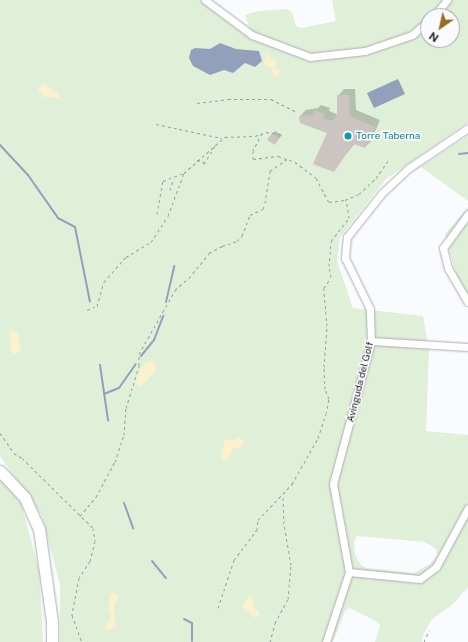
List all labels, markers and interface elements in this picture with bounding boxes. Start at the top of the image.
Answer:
north arrow [420,8,460,48]
text: N [427,30,441,45]
place label: Torre Taberna [356,130,420,142]
marker: Torre Taberna [343,131,353,141]
street label: Avinguda del Golf [344,341,376,423]

